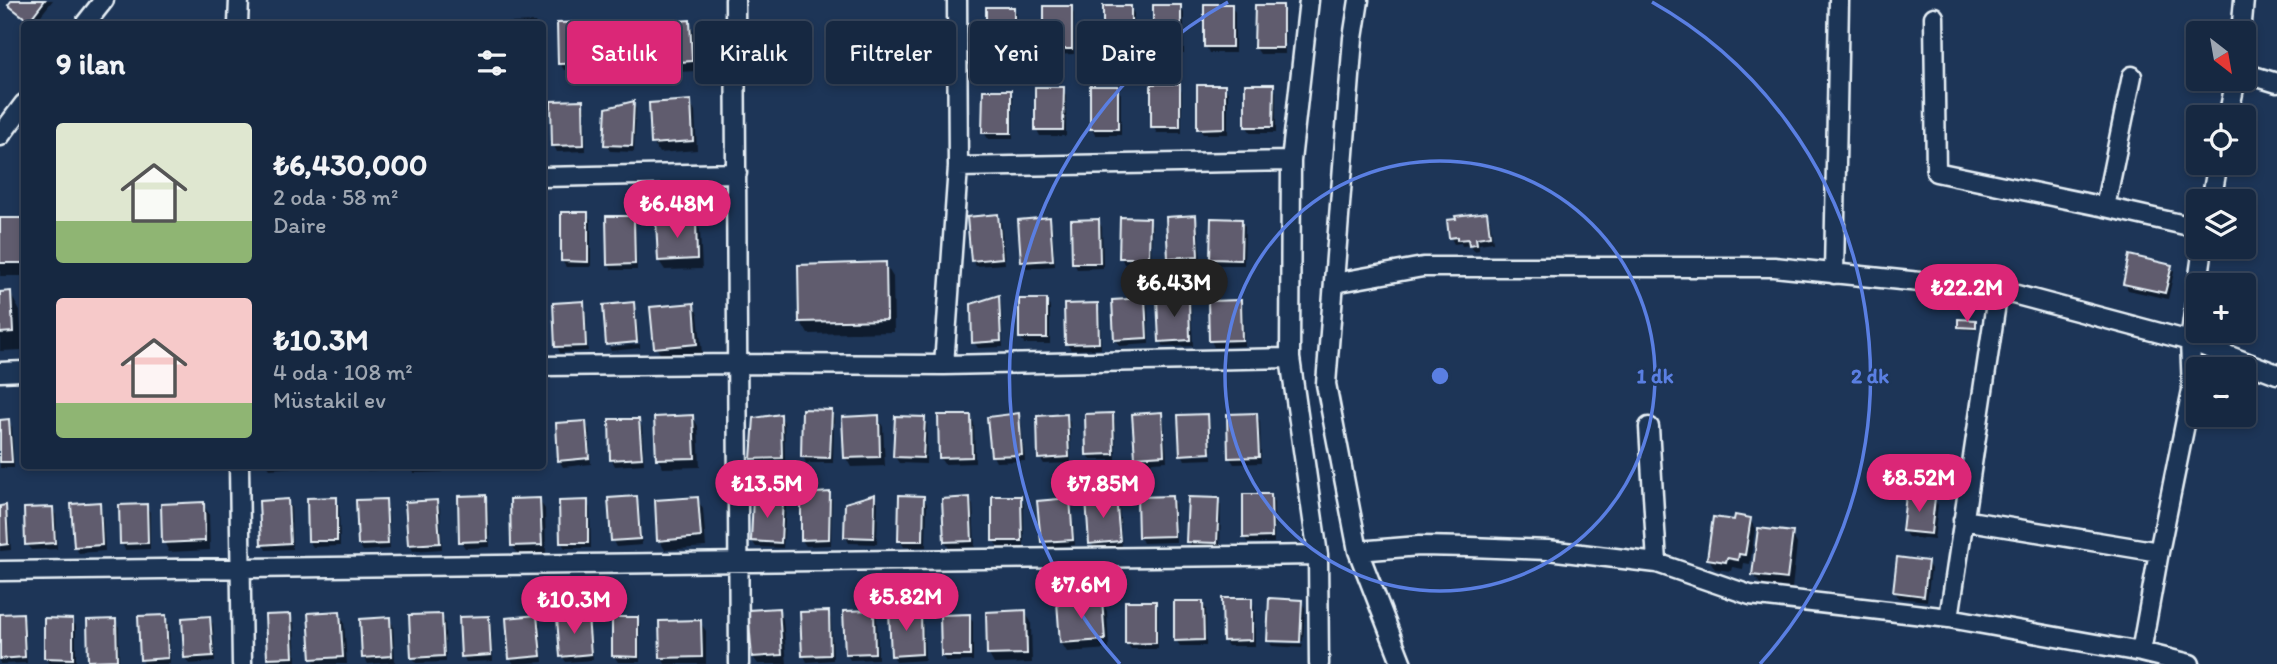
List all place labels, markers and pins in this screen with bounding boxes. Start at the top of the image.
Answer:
pin: ₺6.48M [620,180,734,240]
pin: ₺6.43M [1117,260,1231,319]
pin: ₺22.2M [1910,264,2024,324]
centre of rings [1428,364,1452,388]
pin: ₺8.52M [1862,454,1976,514]
pin: ₺13.5M [710,461,824,520]
pin: ₺7.85M [1046,461,1160,520]
pin: ₺7.6M [1032,562,1130,621]
pin: ₺5.82M [849,574,963,633]
pin: ₺10.3M [517,576,631,636]

